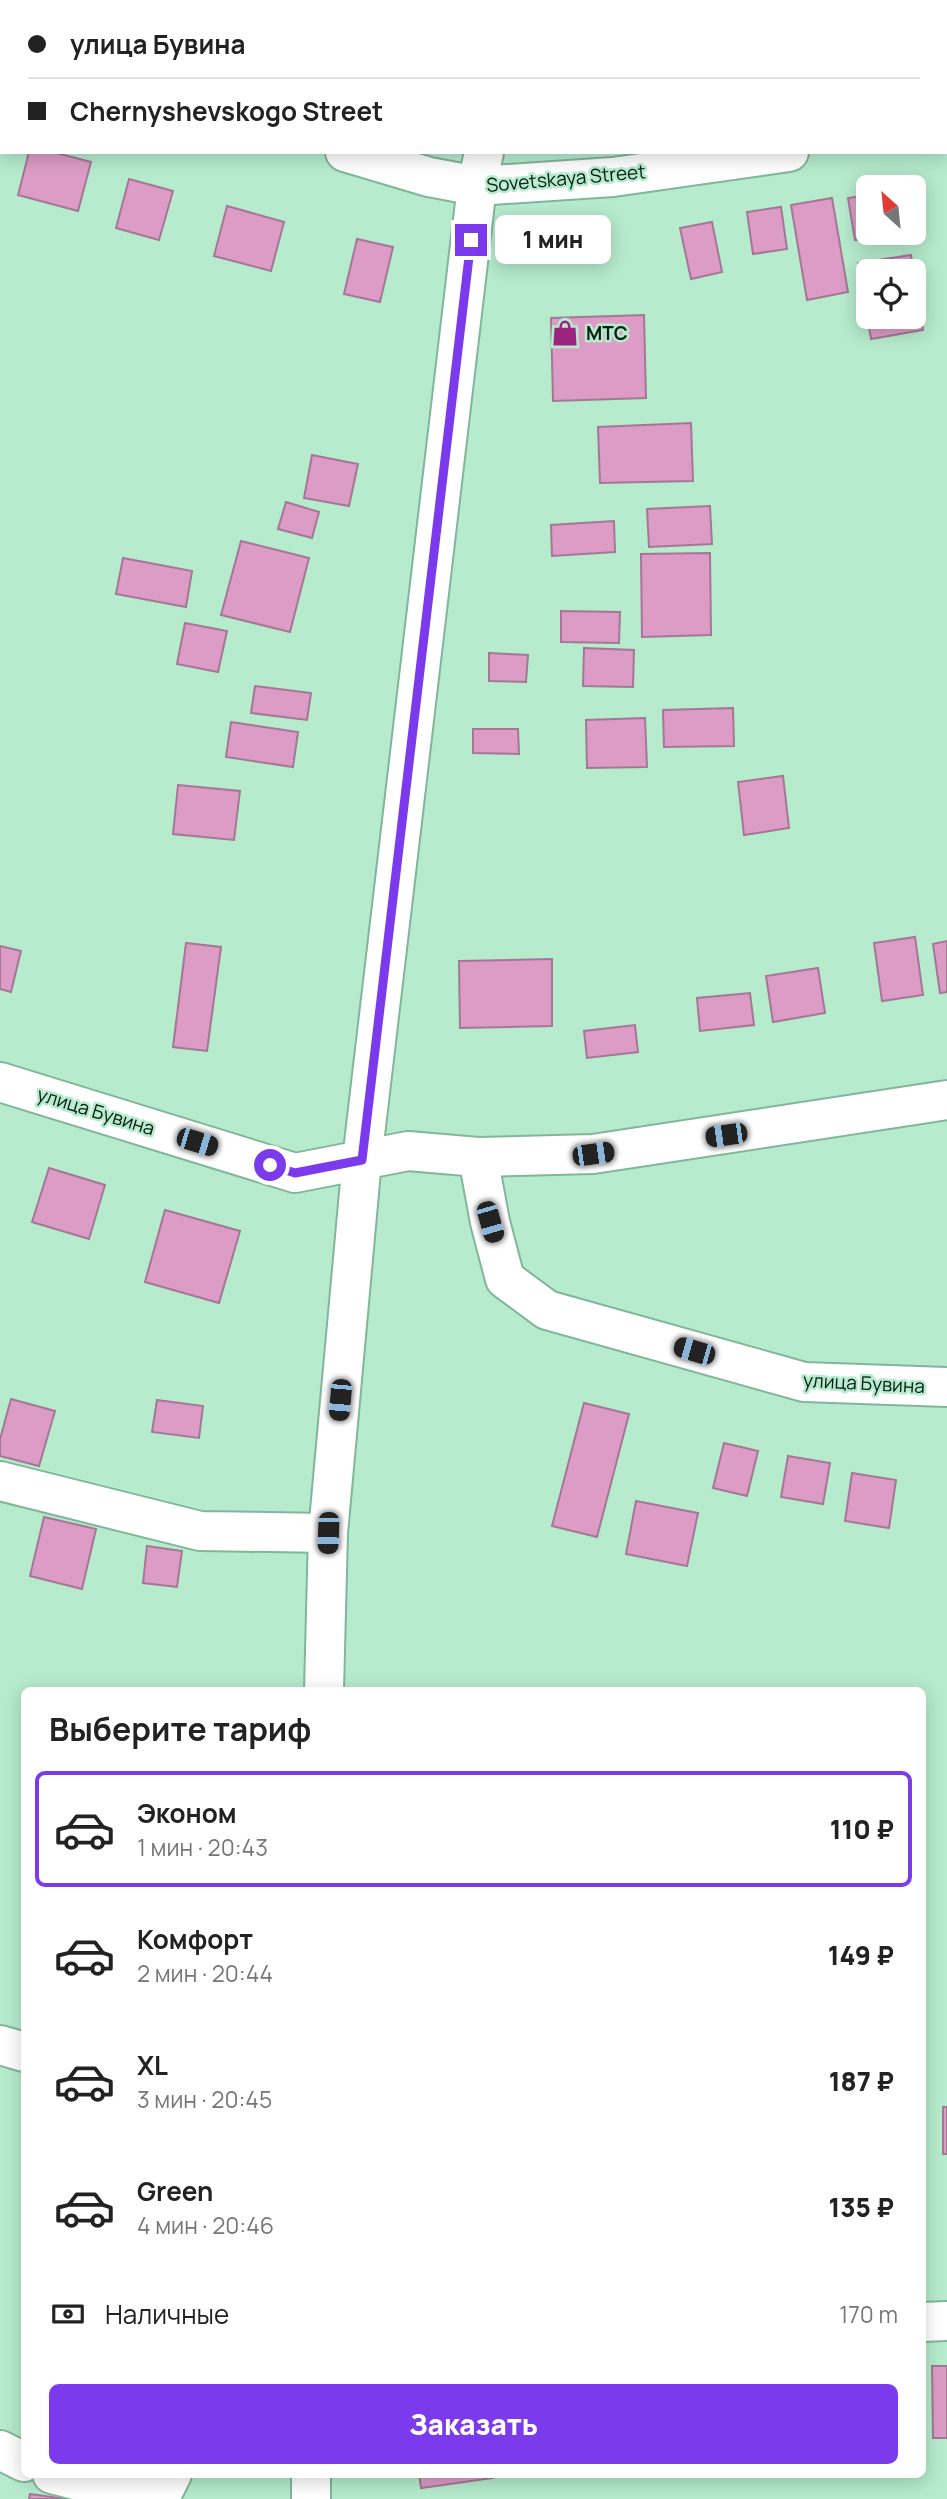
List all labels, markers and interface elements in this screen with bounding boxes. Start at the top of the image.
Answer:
text: улица Бувина [70,26,245,62]
text: Chernyshevskogo Street [70,93,383,129]
street label: Sovetskaya Street [485,158,647,198]
north arrow [856,175,926,245]
map controls [856,175,926,329]
callout: 1 мин [496,216,611,264]
text: 1 мин [523,223,583,255]
route end [455,224,487,256]
button: locate [856,259,926,329]
shop icon: МТС [550,318,580,348]
place label: МТС [586,320,628,346]
street label: улица Бувина [34,1081,158,1141]
car [704,1122,749,1148]
car [174,1126,221,1158]
car [571,1141,616,1167]
route start [254,1149,286,1181]
car [475,1199,506,1245]
car [671,1335,718,1367]
street label: улица Бувина [803,1367,925,1399]
car [328,1378,353,1422]
car [317,1512,340,1554]
text: Выберите тариф [49,1707,311,1751]
text: Эконом [137,1795,237,1831]
icon: car [53,1798,116,1861]
text: 110 ₽ [830,1811,894,1847]
text: 1 мин · 20:43 [137,1831,268,1863]
text: Комфорт [137,1921,253,1957]
icon: car [53,1924,116,1987]
text: 149 ₽ [828,1937,894,1973]
text: 2 мин · 20:44 [137,1957,273,1989]
text: XL [137,2047,168,2083]
icon: car [53,2050,116,2113]
text: 187 ₽ [829,2063,894,2099]
text: 3 мин · 20:45 [137,2083,272,2115]
text: Green [137,2173,213,2209]
icon: car [53,2176,116,2239]
text: 135 ₽ [828,2189,894,2225]
text: 4 мин · 20:46 [137,2209,274,2241]
icon: cash [49,2295,87,2333]
text: Наличные [105,2296,229,2332]
text: 170 m [839,2298,898,2330]
button: Заказать [49,2384,898,2464]

